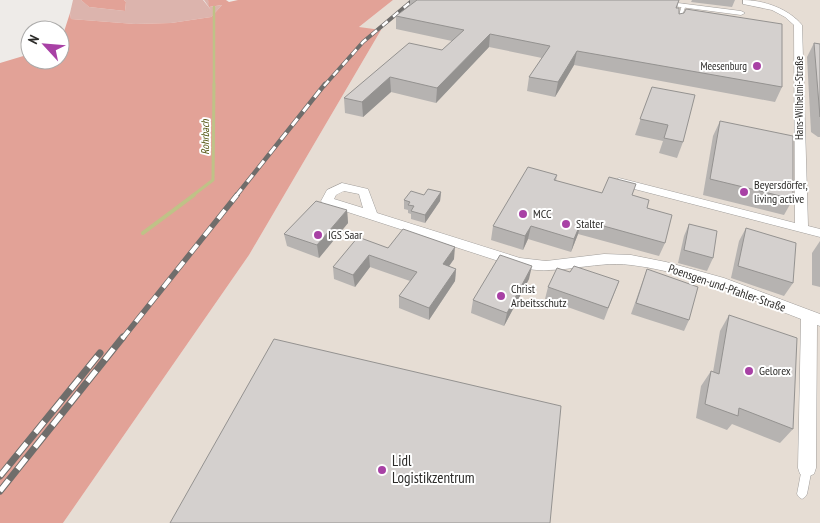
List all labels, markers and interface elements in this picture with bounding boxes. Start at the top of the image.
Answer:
north arrow [20,20,70,70]
text: N [24,32,43,47]
street label: Hans-Wilhelmi-Straße [792,56,806,140]
place label: Meesenburg [701,59,747,73]
marker: Meesenburg [751,60,763,72]
water label: Rohrbach [198,118,212,155]
place label: Beyersdörfer, living active [754,177,808,206]
marker: Beyersdörfer, living active [738,186,750,198]
place label: MCC [533,206,552,221]
marker: MCC [517,208,529,220]
place label: Stalter [576,216,604,231]
marker: Stalter [560,218,572,230]
place label: IGS Saar [328,227,363,242]
marker: IGS Saar [312,229,324,241]
street label: Poensgen-und-Pfahler-Straße [667,260,788,315]
place label: Christ Arbeitsschutz [511,281,567,310]
marker: Christ Arbeitsschutz [495,290,507,302]
place label: Gelorex [759,363,791,378]
marker: Gelorex [743,365,755,377]
place label: Lidl Logistikzentrum [392,451,475,487]
marker: Lidl Logistikzentrum [376,464,388,476]

